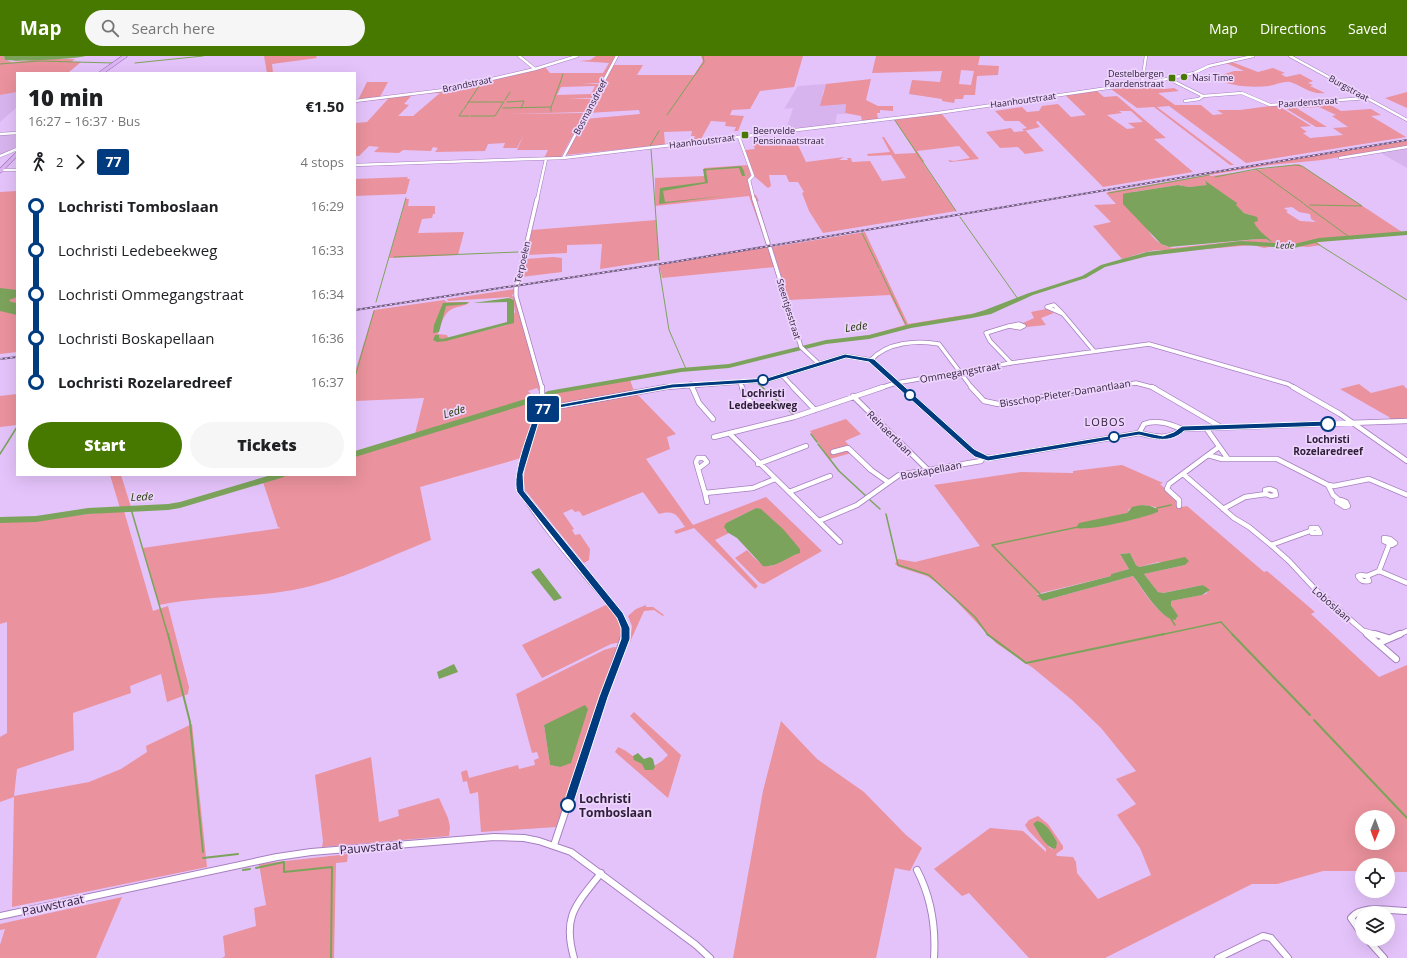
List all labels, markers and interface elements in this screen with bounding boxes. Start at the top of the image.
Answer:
search box [85,10,365,46]
text: Map [20,15,61,41]
icon: search [99,17,121,39]
text: Search here [131,18,215,38]
text: Map [1209,19,1238,38]
text: Directions [1260,19,1326,38]
text: Saved [1348,19,1387,38]
place label: Destelbergen Paardenstraat [1104,67,1164,90]
place label: Nasi Time [1192,71,1233,84]
street label: Brandstraat [441,72,493,96]
marker: Nasi Time [1179,72,1189,82]
street label: Burgstraat [1326,72,1372,104]
marker: Destelbergen Paardenstraat [1167,73,1177,83]
street label: Bosmansdreef [570,76,611,137]
text: 10 min [28,82,103,112]
street label: Haanhoutstraat [989,89,1057,111]
street label: Paardenstraat [1278,93,1338,111]
text: €1.50 [305,96,344,116]
text: 16:27 – 16:37 · Bus [28,112,140,130]
place label: Beervelde Pensionaatstraat [753,124,824,147]
marker: Beervelde Pensionaatstraat [740,130,750,140]
street label: Haanhoutstraat [668,131,736,151]
icon: walk [28,151,50,173]
icon: forward [69,151,91,173]
text: 77 [105,152,121,171]
text: 2 [56,153,63,171]
text: 4 stops [300,153,344,171]
text: Lochristi Tomboslaan [58,196,219,216]
text: 16:29 [311,197,344,215]
water label: Lede [1276,238,1295,252]
text: Lochristi Ledebeekweg [58,240,217,260]
street label: Terpoelen [511,240,533,284]
text: 16:33 [311,241,344,259]
street label: Steentjesstraat [774,277,804,341]
text: Lochristi Ommegangstraat [58,284,244,304]
text: 16:34 [311,285,344,303]
water label: Lede [844,317,869,335]
text: Lochristi Boskapellaan [58,328,214,348]
text: 16:36 [311,329,344,347]
street label: Ommegangstraat [919,358,1002,386]
text: Lochristi Rozelaredreef [58,372,232,392]
text: 16:37 [311,373,344,391]
marker: Lochristi Ledebeekweg [757,374,769,386]
street label: Bisschop-Pieter-Damantlaan [998,376,1132,410]
place label: Lochristi Ledebeekweg [729,386,797,412]
unlabelled marker [904,389,916,401]
line badge: 77 [525,396,561,422]
text: 77 [535,399,551,418]
water label: Lede [441,400,467,421]
street label: Reinaertlaan [864,407,916,459]
district label: LOBOS [1085,414,1126,429]
marker: Lochristi Rozelaredreef [1320,416,1336,432]
button: Start [28,422,182,468]
button: Tickets [190,422,344,468]
unlabelled marker [1108,431,1120,443]
place label: Lochristi Rozelaredreef [1293,432,1364,458]
street label: Boskapellaan [899,457,963,483]
water label: Lede [130,488,154,504]
street label: Loboslaan [1309,583,1355,625]
place label: Lochristi Tomboslaan [579,790,652,821]
marker: Lochristi Tomboslaan [560,797,576,813]
north arrow [1355,810,1395,850]
map controls [1355,810,1395,946]
street label: Pauwstraat [339,836,403,858]
button: locate [1355,858,1395,898]
street label: Pauwstraat [20,890,86,920]
button: layers [1355,906,1395,946]

